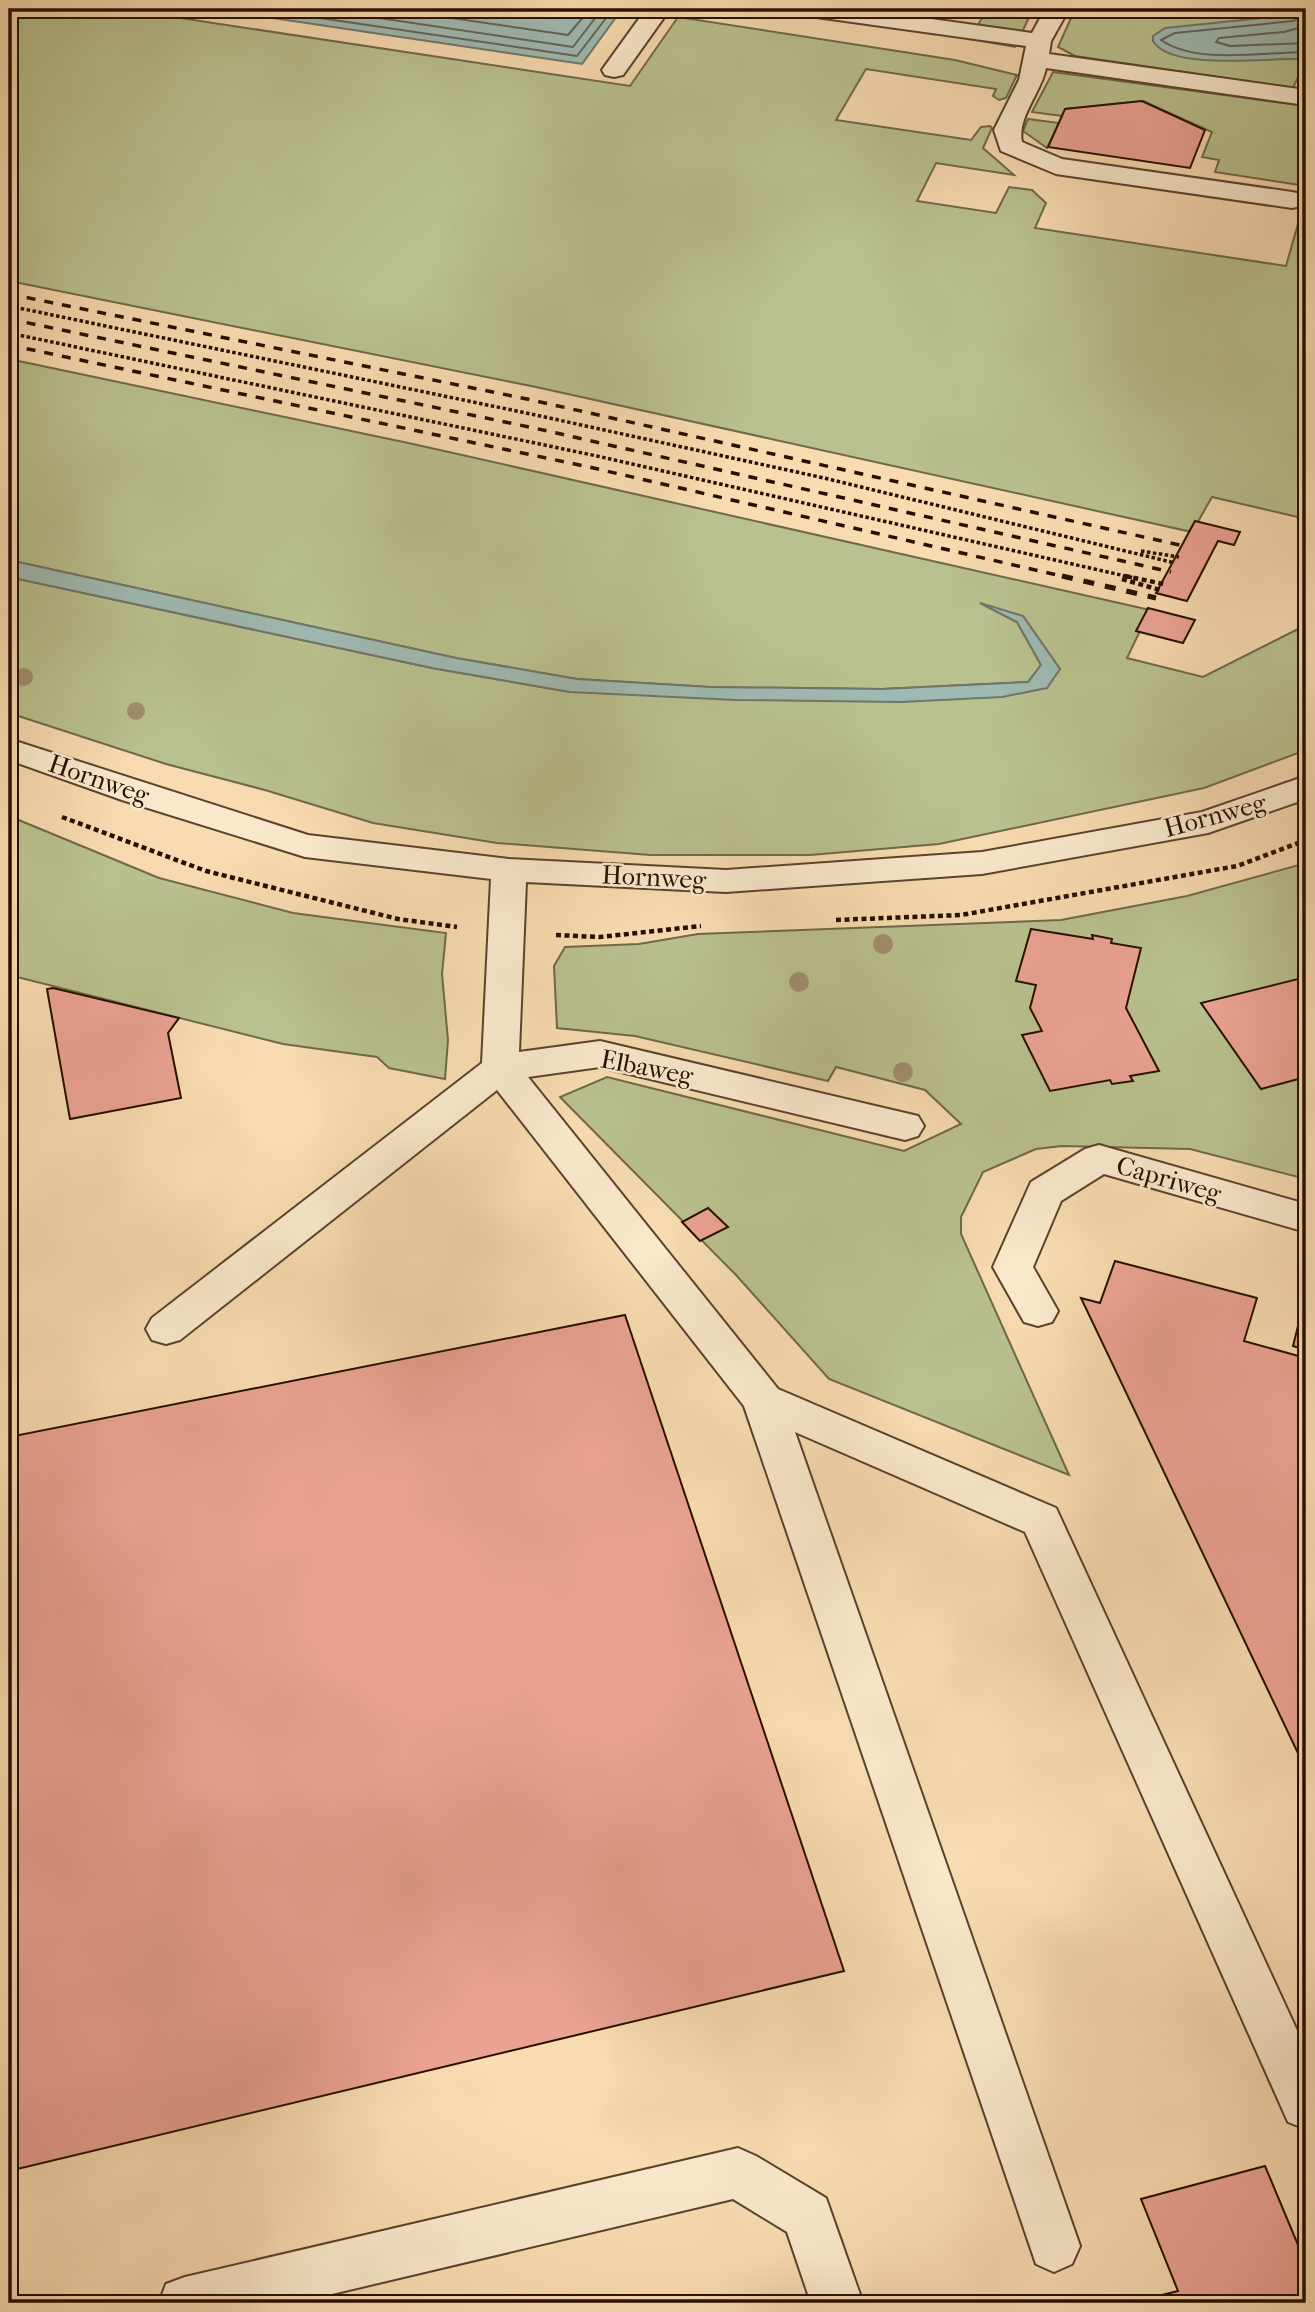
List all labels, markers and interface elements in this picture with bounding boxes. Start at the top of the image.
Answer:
street label: Hornweg [44,748,154,811]
street label: Hornweg [1161,787,1271,844]
street label: Hornweg [601,859,708,896]
street label: Elbaweg [598,1043,697,1092]
street label: Capriweg [1113,1150,1226,1209]

